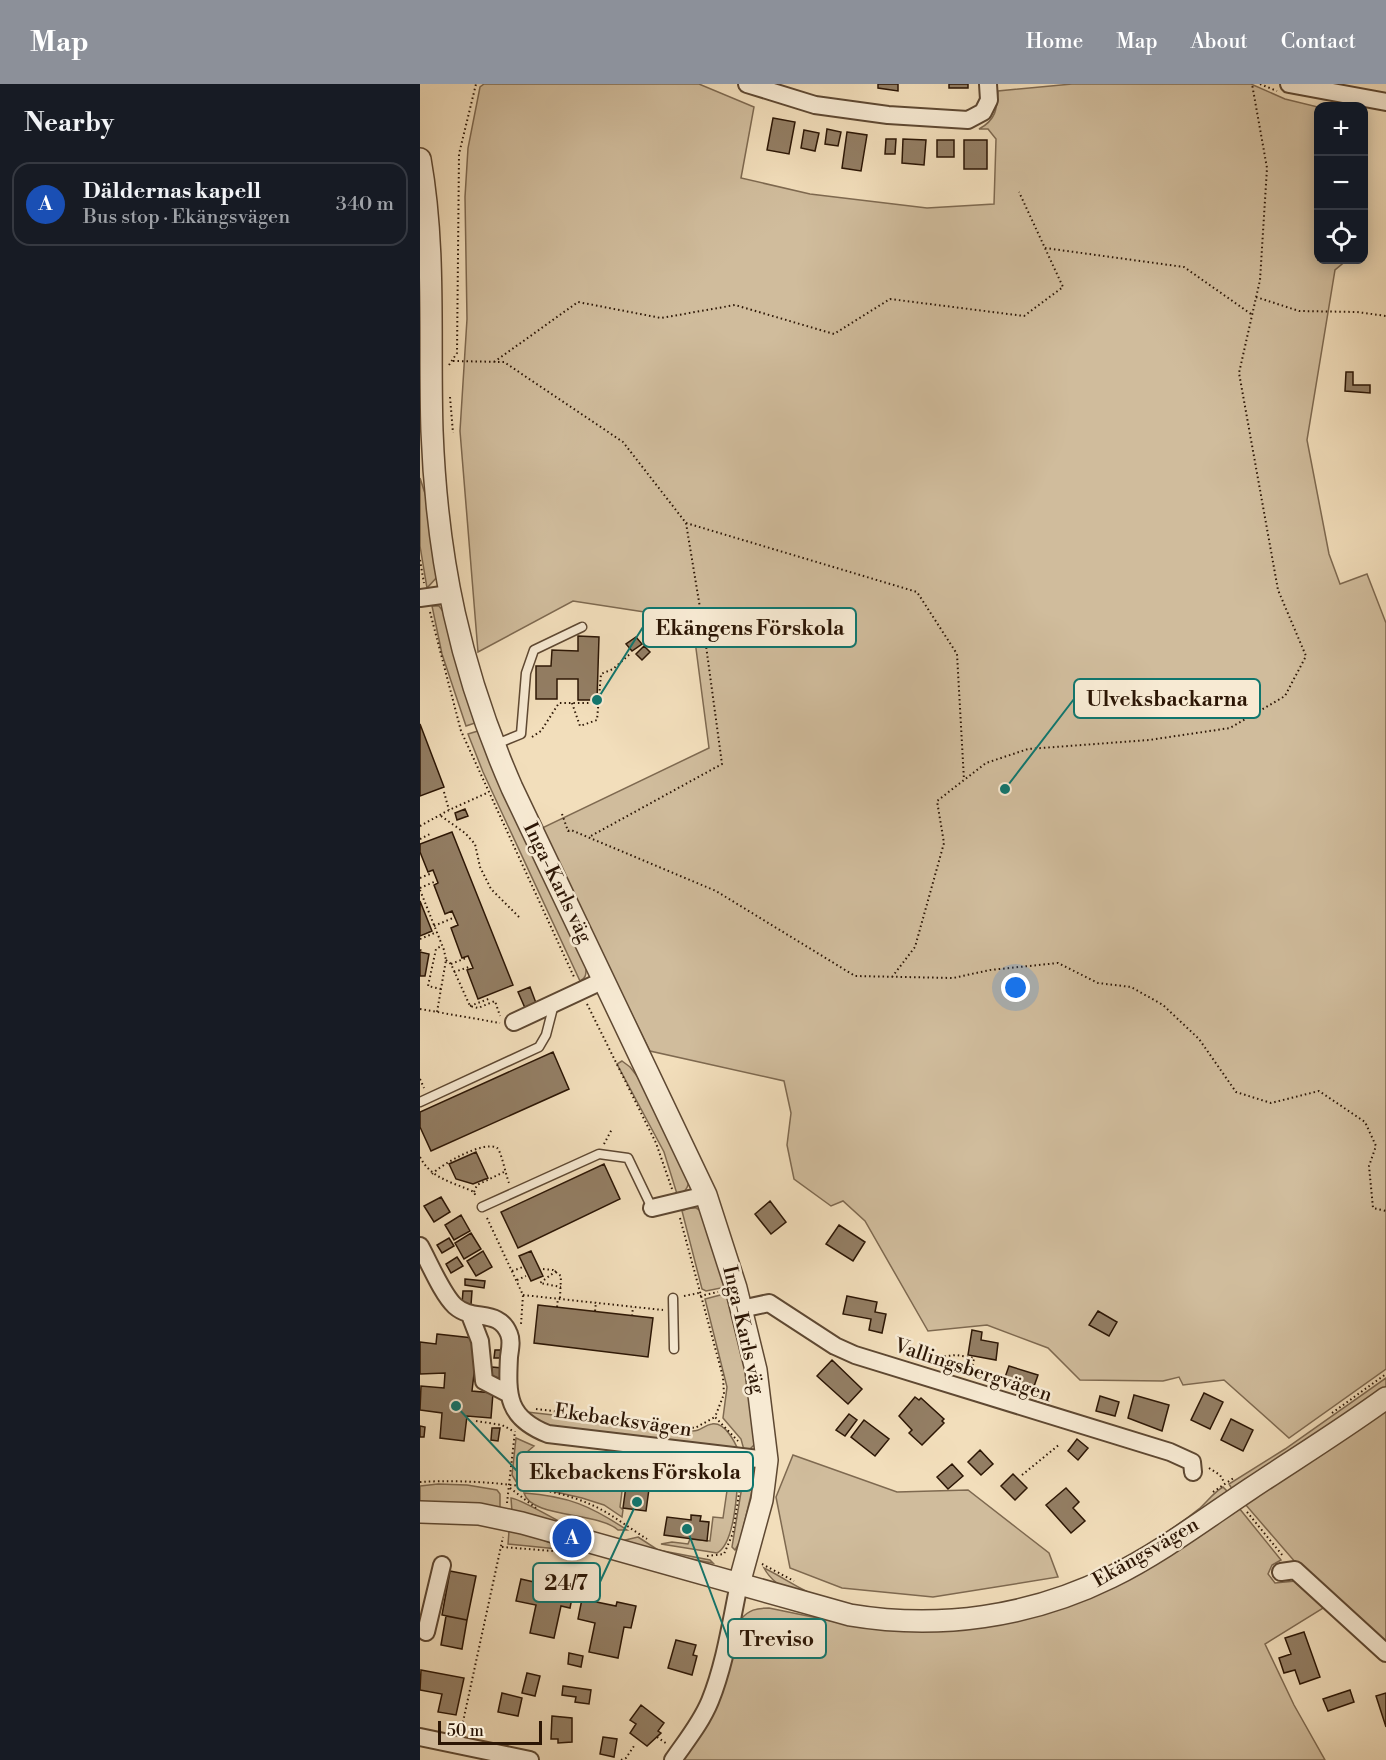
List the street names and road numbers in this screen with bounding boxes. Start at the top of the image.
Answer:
street label: Inga-Karls väg [517,819,597,948]
street label: Inga-Karls väg [716,1263,770,1397]
street label: Vallingsbergvägen [890,1333,1055,1408]
street label: Ekebacksvägen [553,1399,693,1443]
street label: Ekängsvägen [1088,1512,1204,1593]

